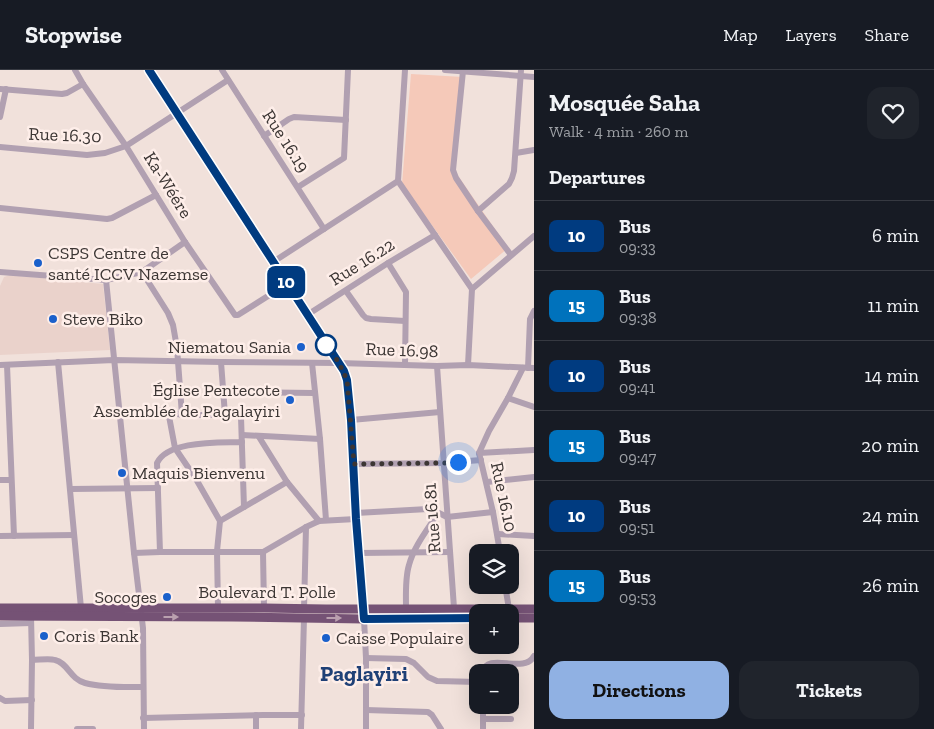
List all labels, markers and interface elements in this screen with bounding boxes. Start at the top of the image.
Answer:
text: Stopwise [25,20,122,49]
text: Map [723,24,758,46]
text: Layers [786,24,837,46]
text: Share [865,24,909,46]
button: heart [867,87,919,139]
text: Mosquée Saha [549,88,700,117]
street label: Rue 16.19 [258,106,314,176]
text: Walk · 4 min · 260 m [549,122,688,141]
street label: Rue 16.30 [28,123,102,147]
street label: Ka-Wéére [139,148,197,222]
text: Departures [549,166,645,189]
text: Bus [619,215,651,238]
text: 6 min [872,224,919,247]
text: 10 [568,225,585,247]
street label: Rue 16.22 [326,234,398,290]
text: 09:33 [619,238,656,257]
place label: CSPS Centre de santé ICCV Nazemse [48,242,208,285]
marker: CSPS Centre de santé ICCV Nazemse [32,257,44,269]
line badge: 10 [264,266,308,298]
text: 10 [277,271,295,293]
text: Bus [619,285,651,308]
text: 11 min [867,294,919,317]
text: 15 [568,295,585,317]
place label: Steve Biko [63,308,143,330]
text: 09:38 [619,308,657,327]
marker: Steve Biko [47,313,59,325]
unlabelled marker [315,334,337,356]
place label: Niematou Sania [168,336,291,358]
street label: Rue 16.98 [365,338,439,362]
marker: Niematou Sania [295,341,307,353]
text: Bus [619,355,651,378]
text: 14 min [865,364,919,387]
text: 10 [568,365,585,387]
text: 09:41 [619,378,655,397]
place label: Église Pentecote Assemblée de Pagalayiri [93,379,280,422]
marker: Église Pentecote Assemblée de Pagalayiri [284,394,296,406]
text: Bus [619,425,651,448]
text: 20 min [861,434,919,457]
text: 15 [568,435,585,457]
text: 09:47 [619,448,656,467]
your location [446,450,471,475]
street label: Rue 16.10 [486,460,522,534]
place label: Maquis Bienvenu [132,462,265,484]
marker: Maquis Bienvenu [116,467,128,479]
street label: Rue 16.81 [419,482,445,554]
text: Bus [619,495,651,518]
text: 24 min [862,504,919,527]
text: 10 [568,505,585,527]
text: 09:51 [619,518,655,537]
map controls [469,544,519,714]
button: layers [469,544,519,594]
text: Bus [619,565,651,588]
text: 26 min [862,574,919,597]
text: 15 [568,575,585,597]
street label: Boulevard T. Polle [198,581,336,603]
place label: Socoges [94,586,157,608]
text: 09:53 [619,588,656,607]
marker: Socoges [161,591,173,603]
button: + [469,604,519,654]
one-way arrow [163,613,179,621]
one-way arrow [326,615,342,623]
place label: Coris Bank [54,625,139,647]
place label: Caisse Populaire [336,627,463,649]
marker: Coris Bank [38,630,50,642]
marker: Caisse Populaire [320,632,332,644]
district label: Paglayiri [320,660,408,687]
button: Directions [549,661,729,719]
button: Tickets [739,661,919,719]
button: − [469,664,519,714]

